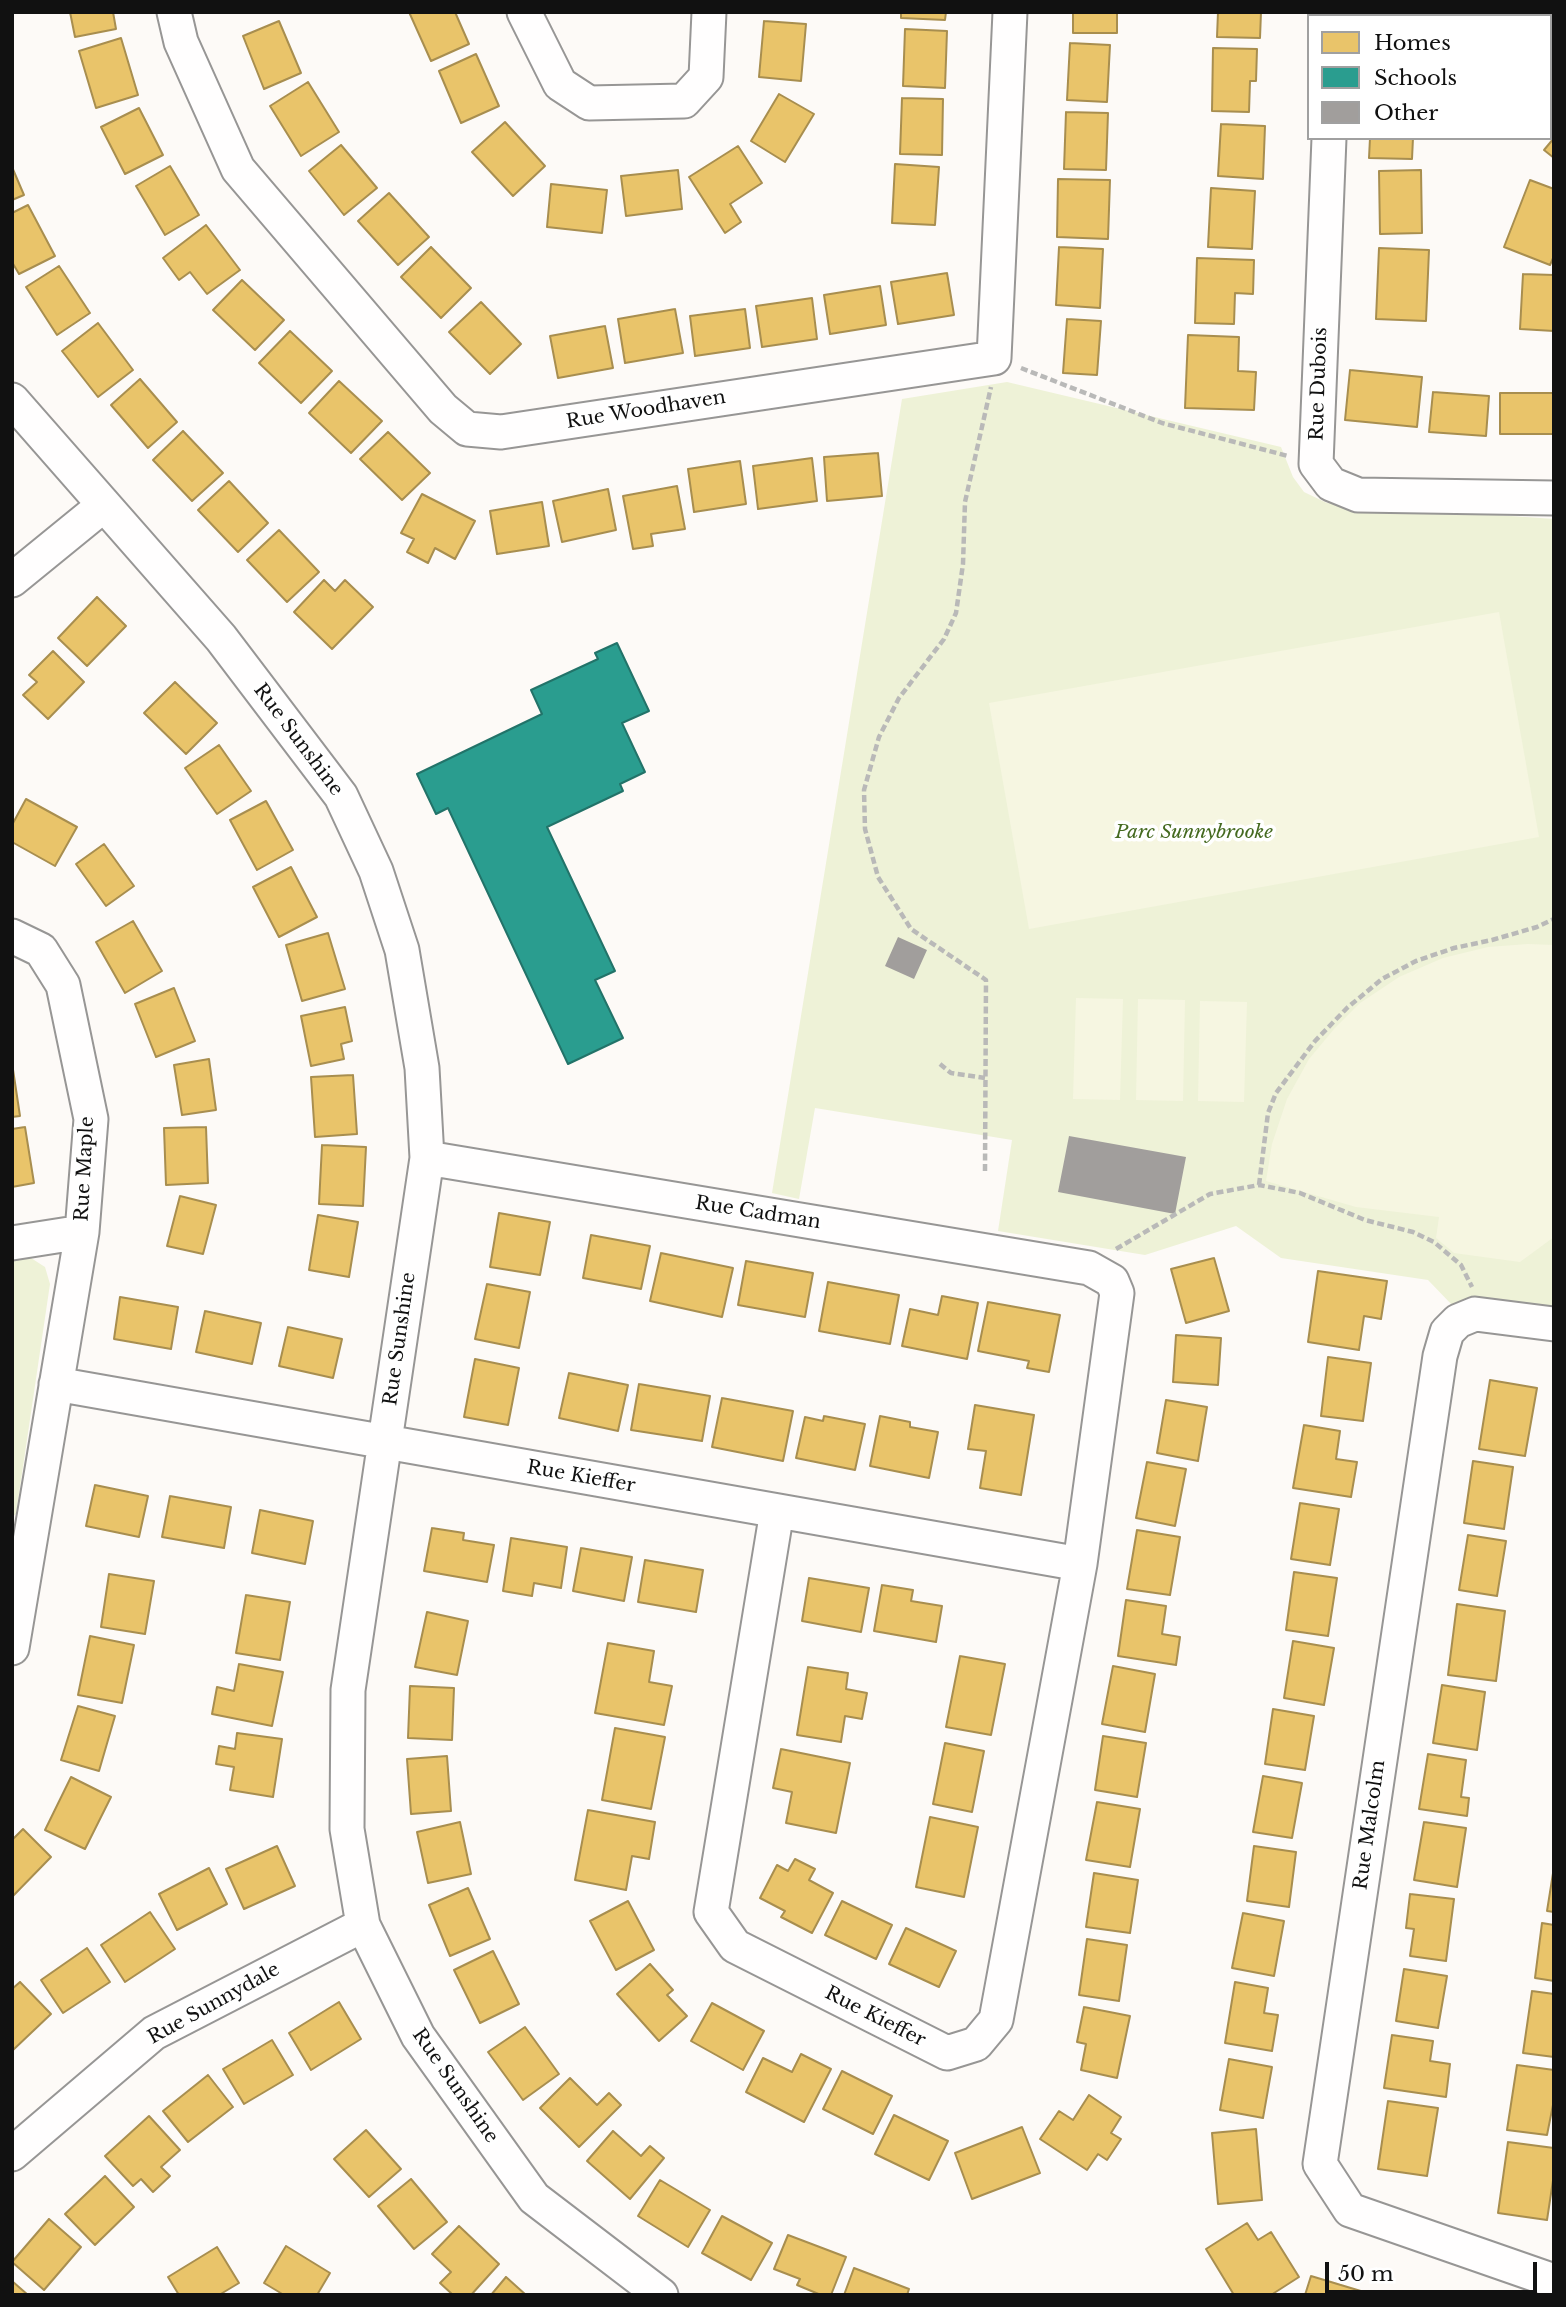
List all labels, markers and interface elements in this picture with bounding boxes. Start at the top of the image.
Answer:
legend [1307,14,1552,140]
text: Homes [1374,30,1451,56]
text: Schools [1374,65,1457,91]
text: Other [1374,100,1438,126]
street label: Rue Dubois [1306,327,1332,441]
street label: Rue Woodhaven [565,386,727,434]
street label: Rue Sunshine [248,680,348,800]
park label: Parc Sunnybrooke [1115,822,1273,844]
street label: Rue Maple [71,1116,99,1222]
street label: Rue Cadman [694,1192,822,1234]
street label: Rue Sunshine [379,1271,421,1407]
street label: Rue Kieffer [525,1456,637,1498]
street label: Rue Malcolm [1350,1759,1390,1891]
street label: Rue Sunnydale [144,1958,284,2050]
street label: Rue Kieffer [821,1982,929,2052]
street label: Rue Sunshine [407,2024,503,2148]
scale bar [1328,2248,1540,2292]
text: 50 m [1338,2261,1393,2287]

